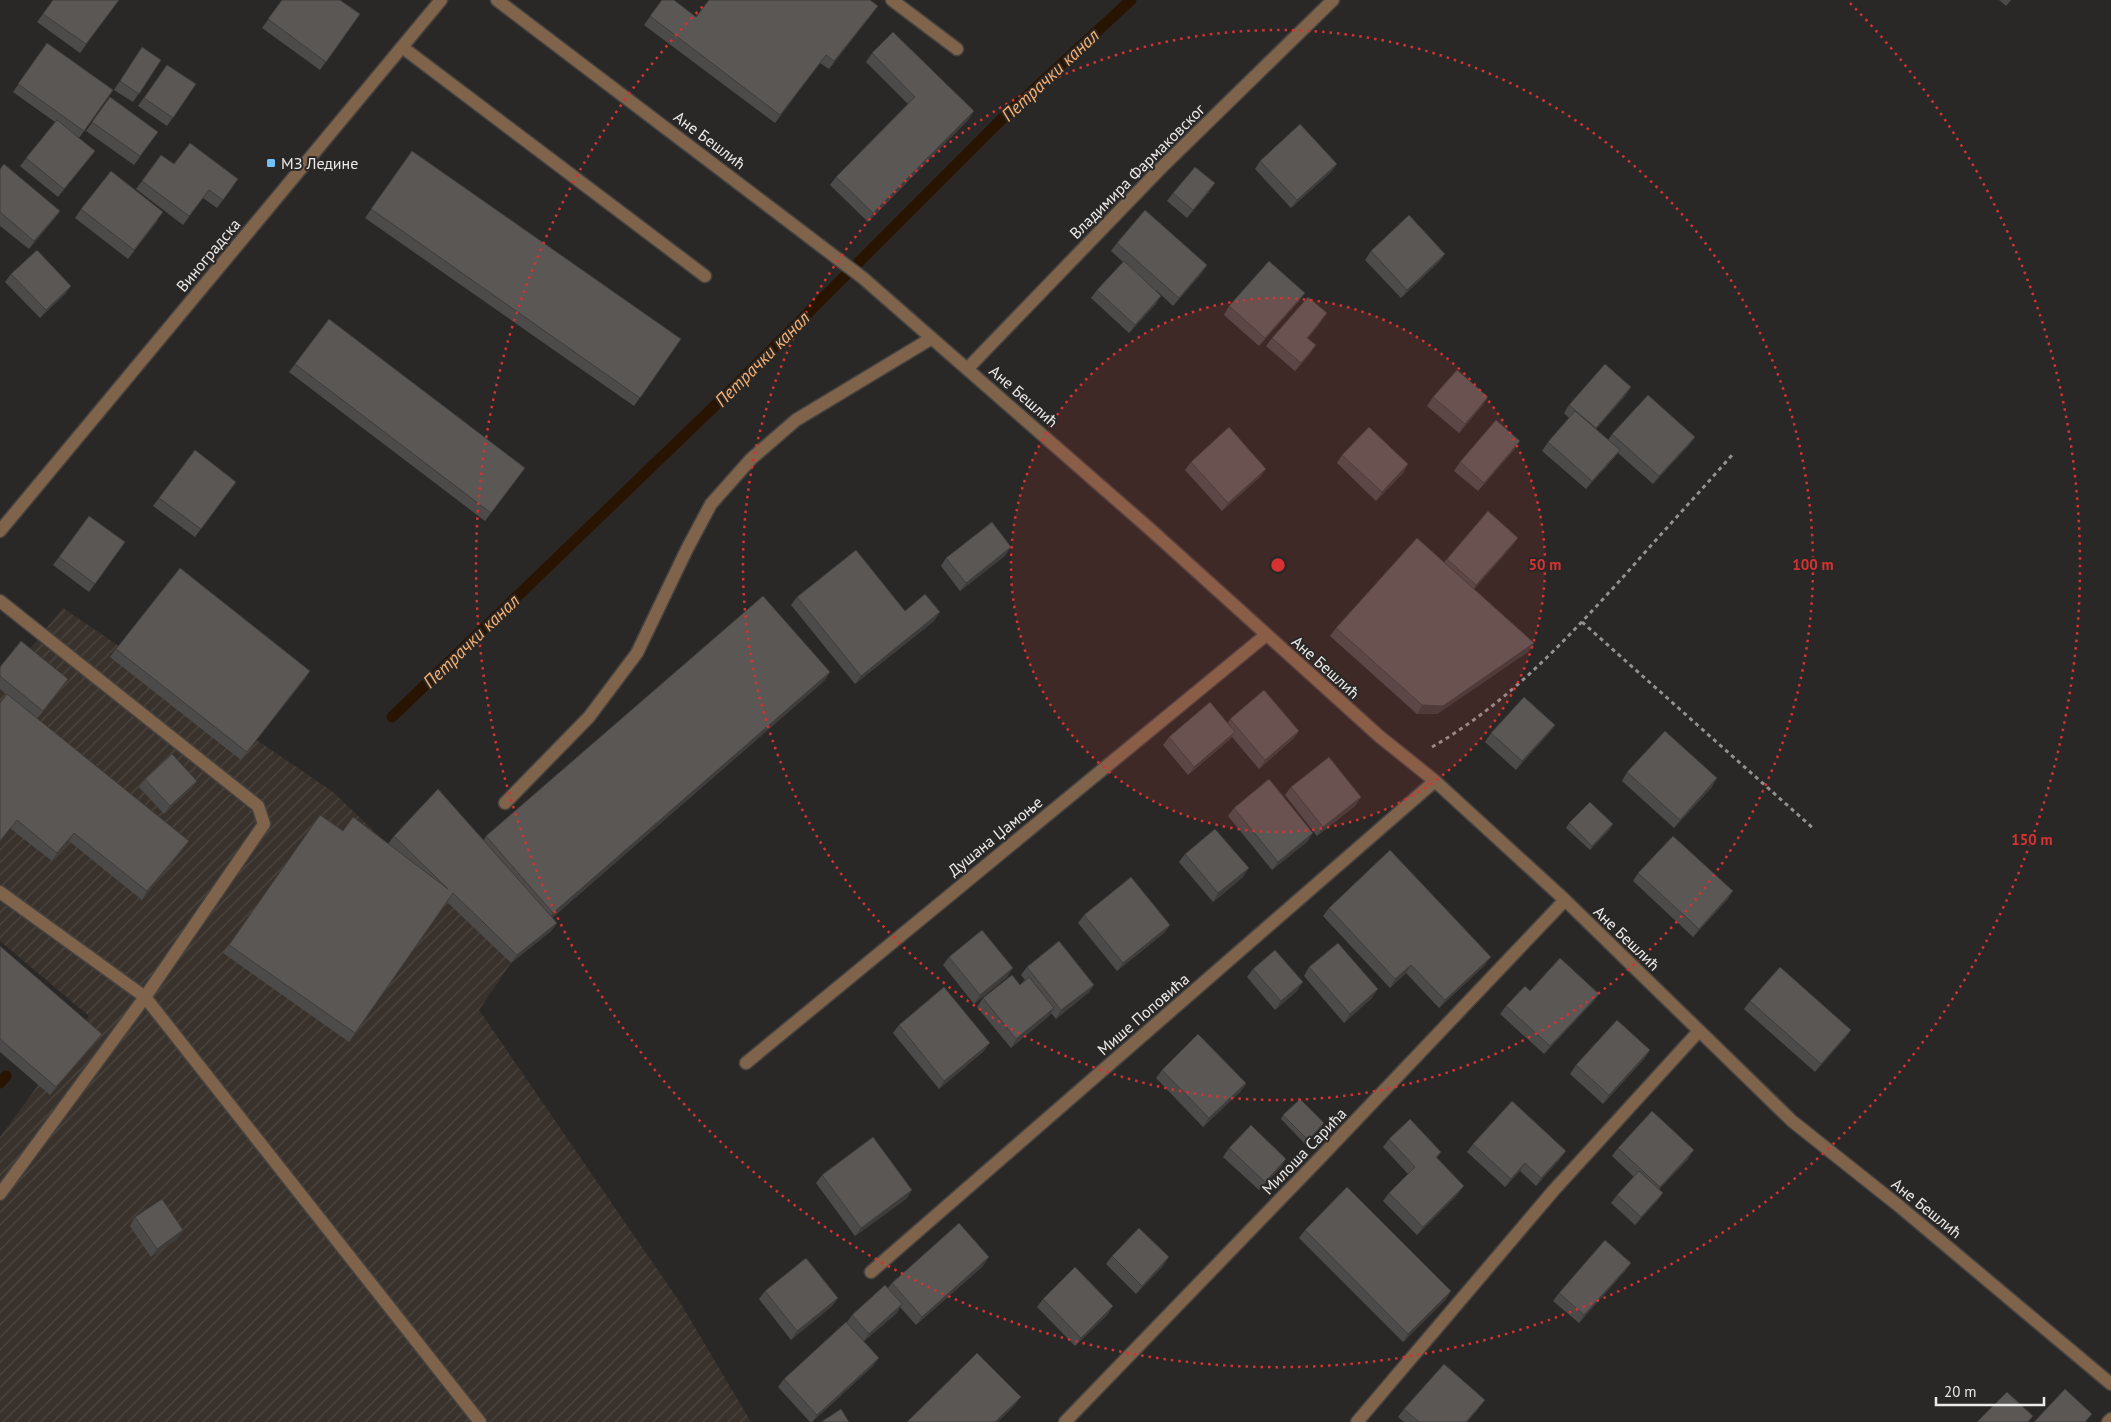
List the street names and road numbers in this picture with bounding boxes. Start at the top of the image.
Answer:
street label: Владимира Фармаковског [1065,99,1209,243]
street label: Ане Бешлић [670,107,750,173]
street label: Виноградска [172,214,244,296]
street label: Ане Бешлић [985,361,1063,431]
street label: Ане Бешлић [1288,631,1364,703]
street label: Душана Џамоње [944,792,1046,880]
street label: Ане Бешлић [1590,901,1664,975]
street label: Мише Поповића [1093,969,1193,1059]
street label: Милоша Сарића [1257,1103,1351,1199]
street label: Ане Бешлић [1888,1174,1966,1242]

